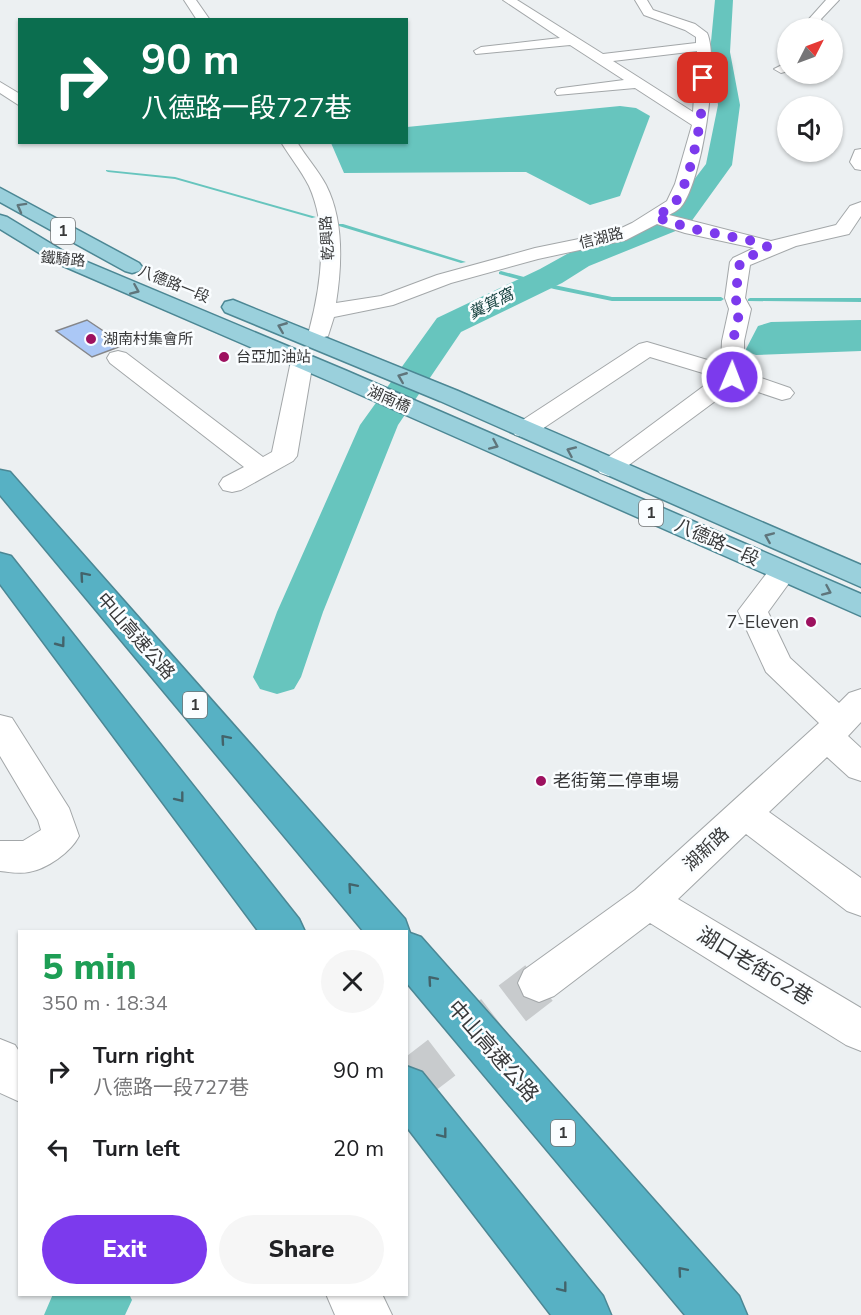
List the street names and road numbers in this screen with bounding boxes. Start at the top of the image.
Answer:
street label: 乾興路 [315,215,339,261]
road number: 1 [51,218,75,244]
street label: 信湖路 [577,223,625,253]
street label: 鐵騎路 [40,247,86,271]
street label: 八德路一段 [135,261,213,307]
street label: 湖南橋 [364,381,414,417]
road number: 1 [639,500,663,526]
street label: 八德路一段 [671,513,763,571]
street label: 中山高速公路 [92,587,180,685]
road number: 1 [183,692,207,718]
street label: 湖新路 [678,822,734,876]
street label: 湖口老街62巷 [692,920,818,1012]
street label: 中山高速公路 [441,994,545,1108]
road number: 1 [551,1120,575,1146]

